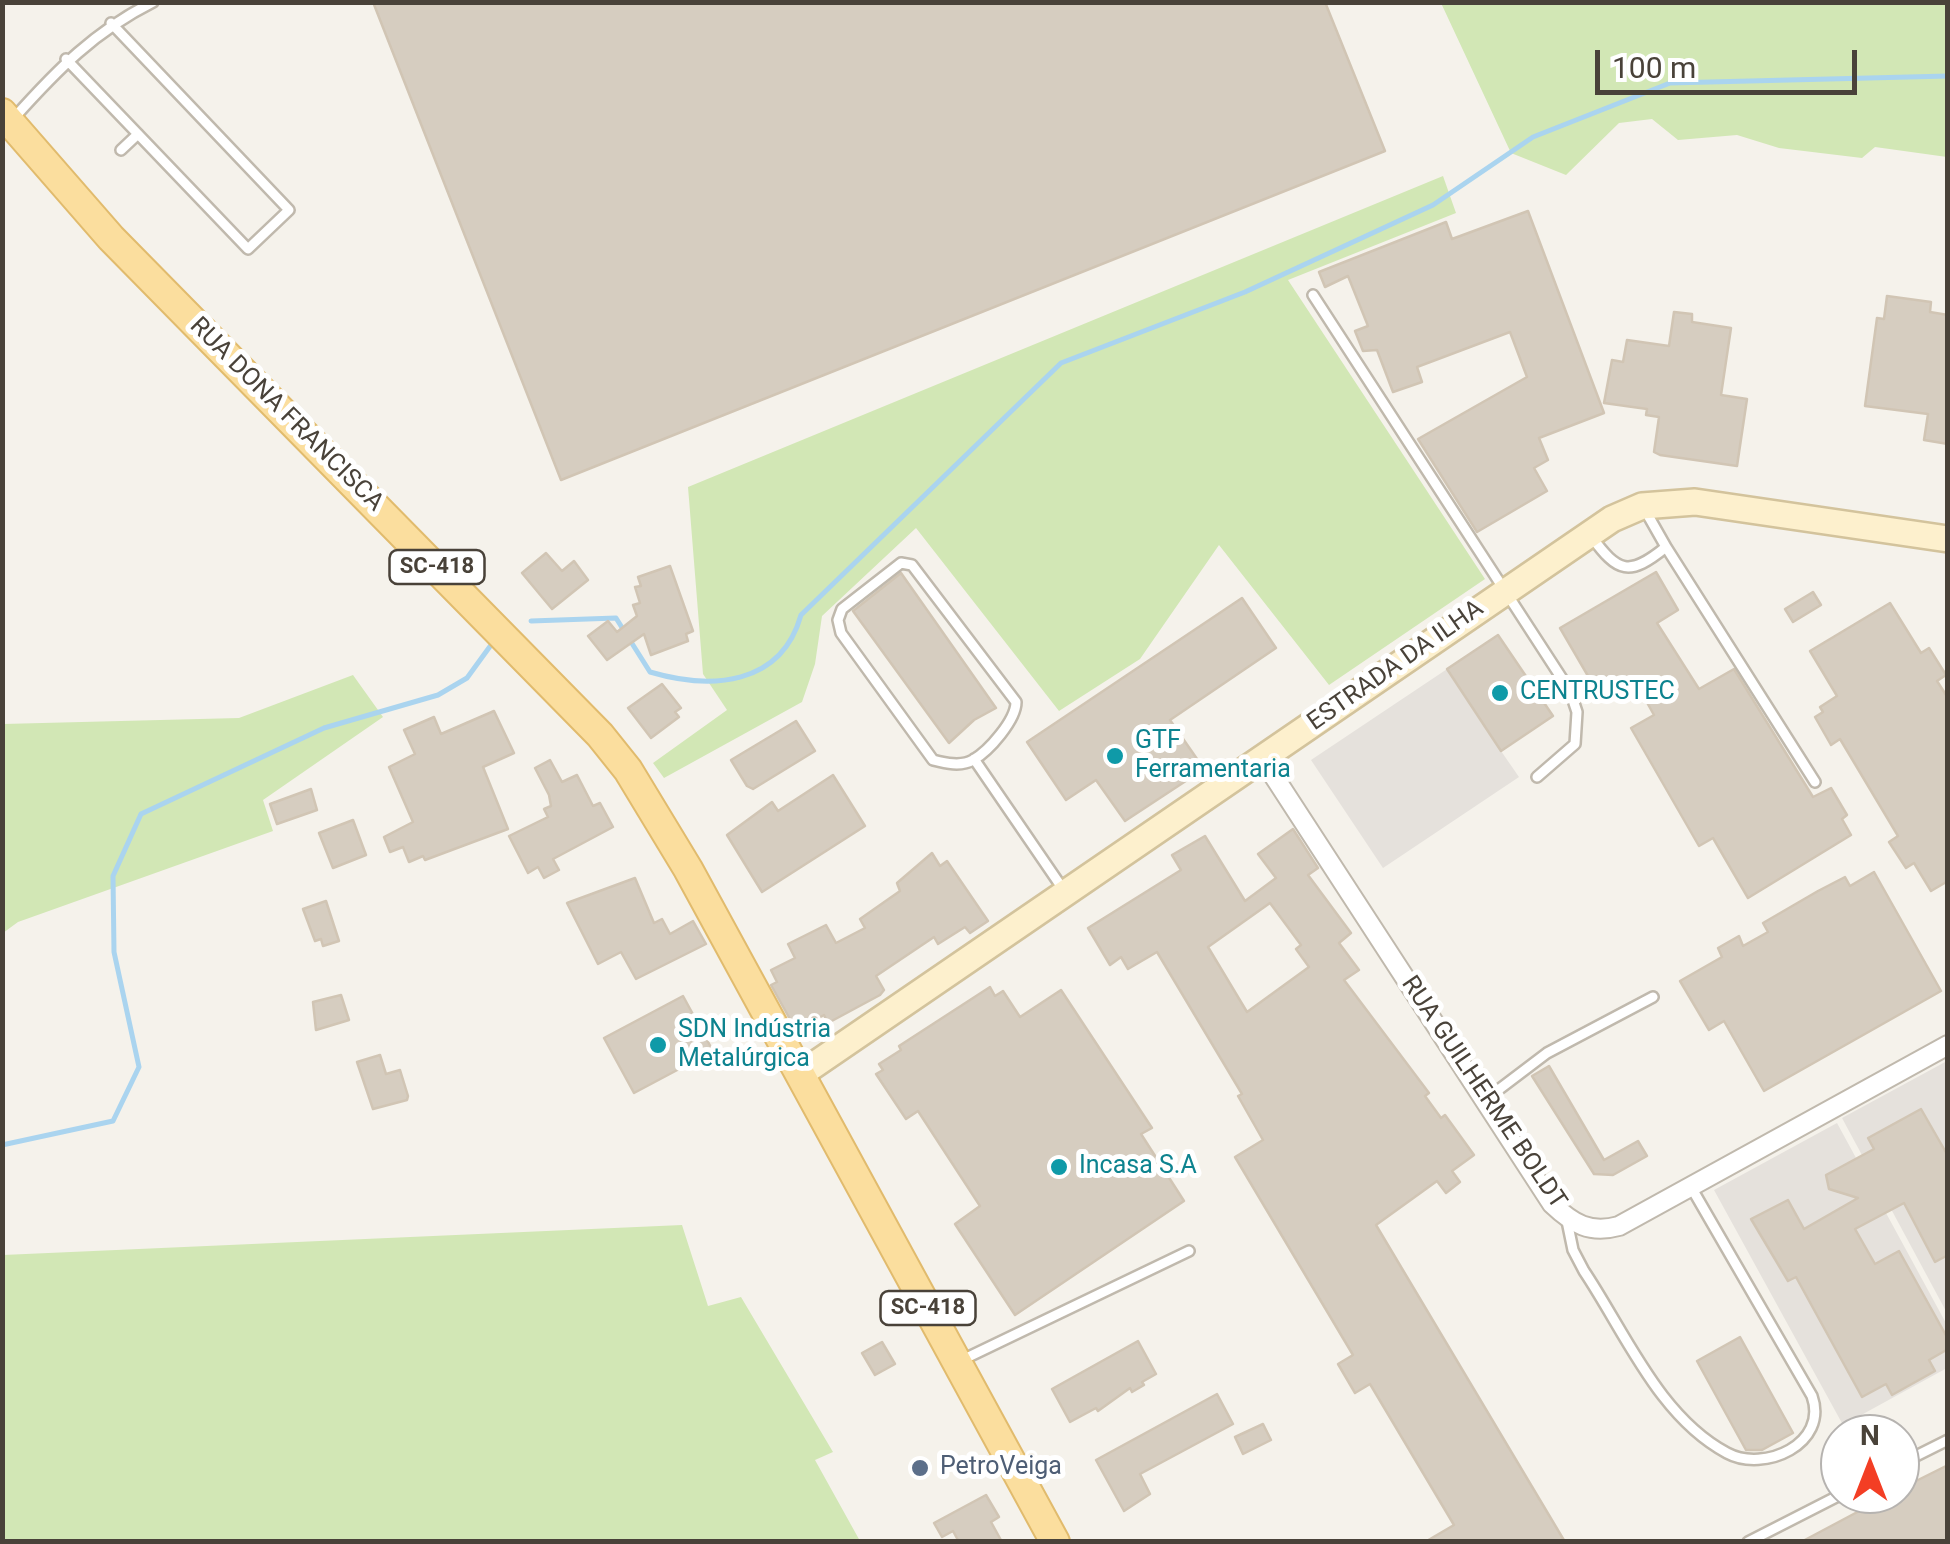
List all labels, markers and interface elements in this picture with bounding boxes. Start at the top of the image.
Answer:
scale bar [1600,30,1862,92]
text: 100 m [1612,50,1696,85]
street label: RUA DONA FRANCISCA [183,312,389,518]
road number: SC-418 [390,550,484,584]
street label: ESTRADA DA ILHA [1302,594,1490,738]
place label: CENTRUSTEC [1520,678,1675,708]
marker: CENTRUSTEC [1489,682,1511,704]
place label: GTF Ferramentaria [1135,727,1291,786]
marker: GTF Ferramentaria [1104,745,1126,767]
street label: RUA GUILHERME BOLDT [1394,971,1572,1215]
place label: SDN Indústria Metalúrgica [678,1016,831,1075]
marker: SDN Indústria Metalúrgica [647,1034,669,1056]
place label: Incasa S.A [1079,1152,1197,1182]
marker: Incasa S.A [1048,1156,1070,1178]
road number: SC-418 [880,1291,976,1325]
north arrow [1820,1414,1920,1514]
text: N [1860,1419,1880,1452]
place label: PetroVeiga [940,1453,1062,1483]
marker: PetroVeiga [909,1457,931,1479]

